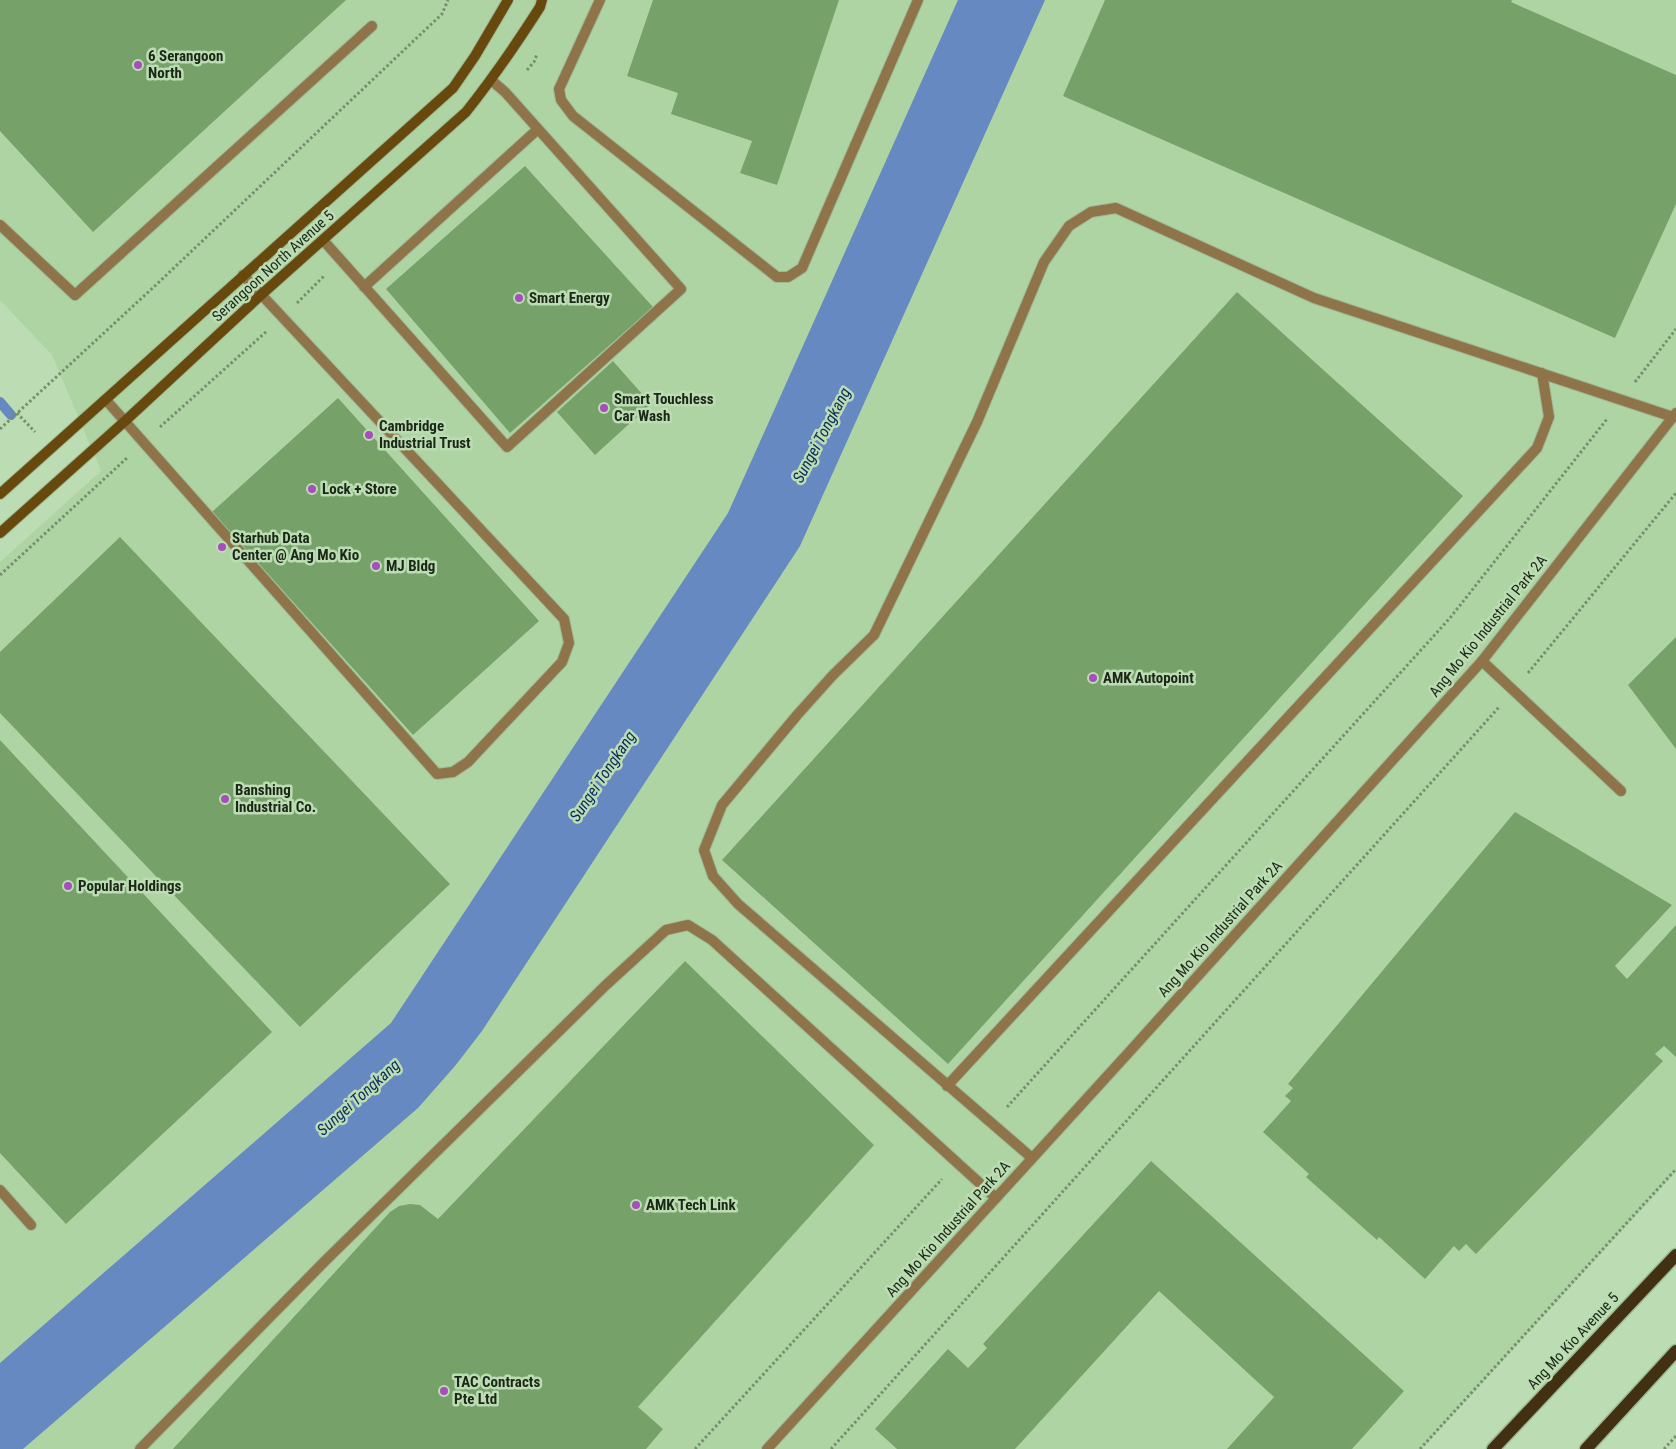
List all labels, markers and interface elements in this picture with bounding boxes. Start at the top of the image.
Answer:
place label: 6 Serangoon North [148,47,223,82]
marker: 6 Serangoon North [132,59,144,71]
street label: Serangoon North Avenue 5 [208,207,338,325]
place label: Smart Energy [529,289,610,307]
marker: Smart Energy [513,292,525,304]
water label: Sungei Tongkang [788,384,855,486]
place label: Smart Touchless Car Wash [614,390,714,425]
marker: Smart Touchless Car Wash [598,402,610,414]
place label: Cambridge Industrial Trust [379,417,471,452]
marker: Cambridge Industrial Trust [363,429,375,441]
place label: Lock + Store [322,480,397,498]
marker: Lock + Store [306,483,318,495]
place label: Starhub Data Center @ Ang Mo Kio [232,529,359,564]
marker: Starhub Data Center @ Ang Mo Kio [216,541,228,553]
street label: Ang Mo Kio Industrial Park 2A [1425,551,1551,700]
place label: MJ Bldg [386,557,435,575]
marker: MJ Bldg [370,560,382,572]
place label: AMK Autopoint [1103,669,1194,687]
marker: AMK Autopoint [1087,672,1099,684]
water label: Sungei Tongkang [565,727,640,825]
place label: Banshing Industrial Co. [235,781,316,816]
marker: Banshing Industrial Co. [219,793,231,805]
street label: Ang Mo Kio Industrial Park 2A [1154,857,1286,1001]
place label: Popular Holdings [78,877,182,895]
marker: Popular Holdings [62,880,74,892]
water label: Sungei Tongkang [313,1055,404,1139]
street label: Ang Mo Kio Industrial Park 2A [882,1157,1014,1301]
place label: AMK Tech Link [646,1196,736,1214]
marker: AMK Tech Link [630,1199,642,1211]
street label: Ang Mo Kio Avenue 5 [1524,1289,1622,1393]
place label: TAC Contracts Pte Ltd [454,1373,540,1408]
marker: TAC Contracts Pte Ltd [438,1385,450,1397]

